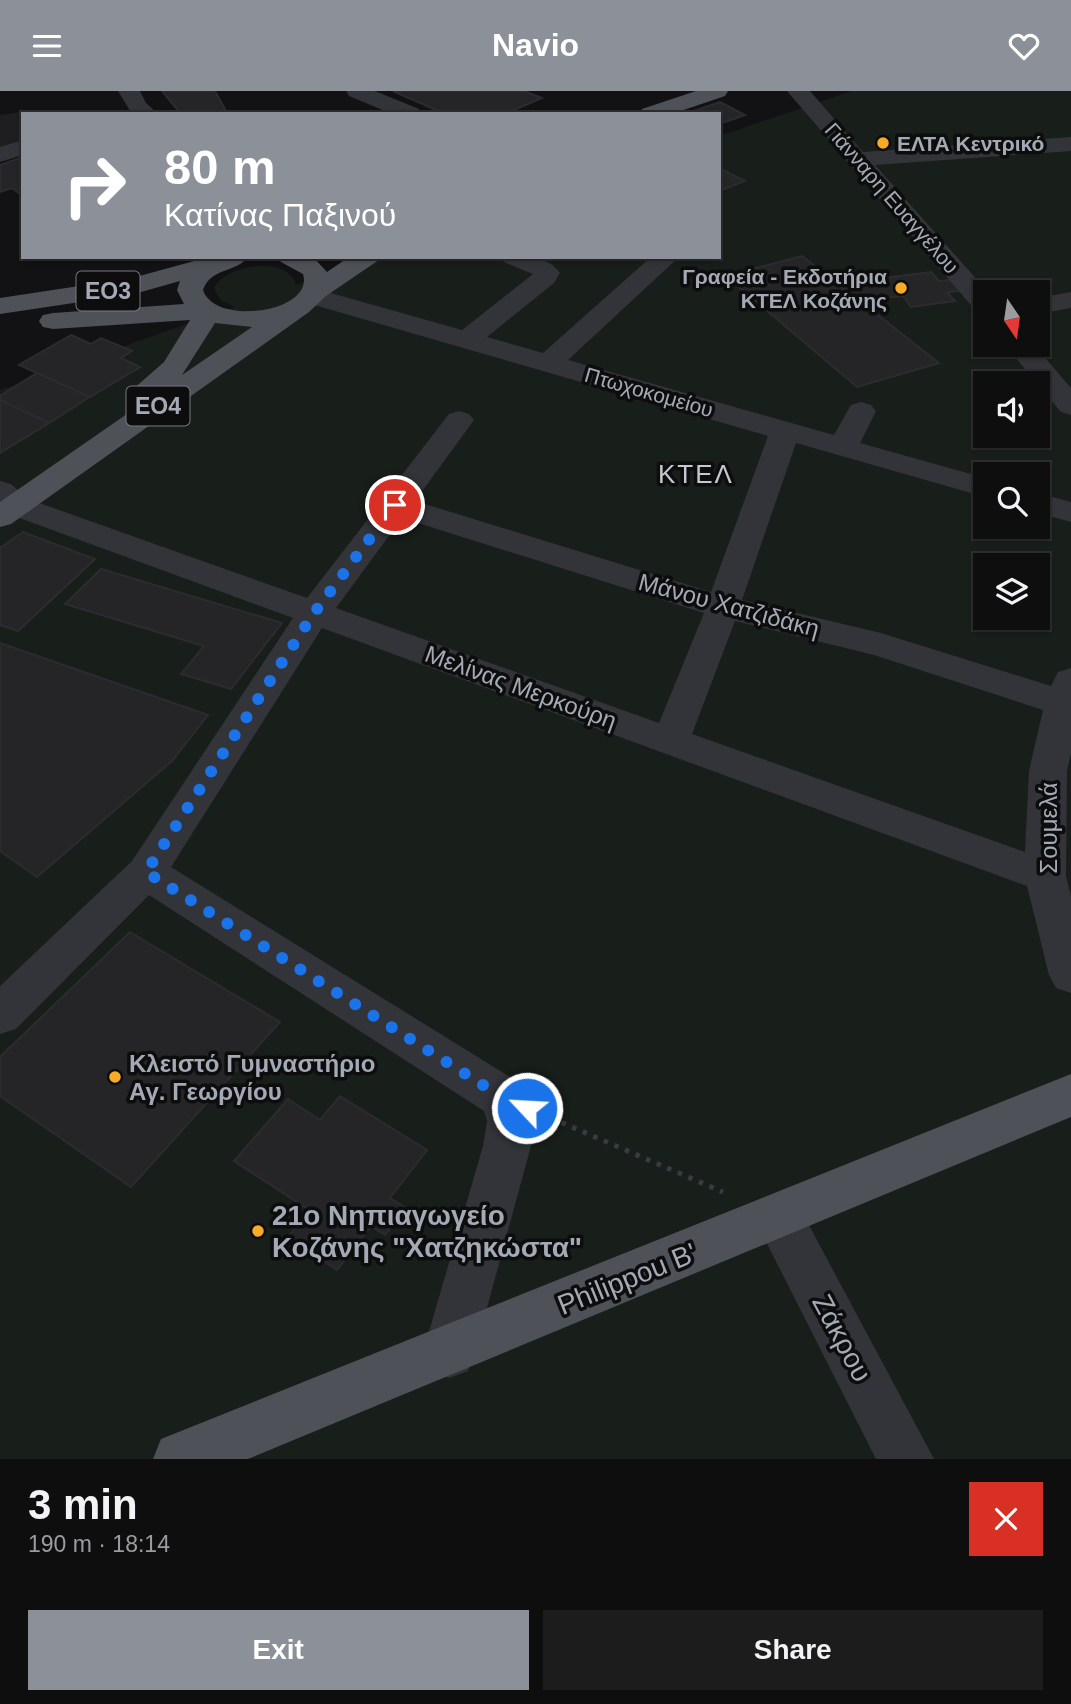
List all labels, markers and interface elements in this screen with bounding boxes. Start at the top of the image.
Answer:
icon: menu [28,27,66,65]
text: Navio [492,27,579,63]
icon: heart [1005,27,1043,65]
street label: Γιάνναρη Ευαγγέλου [821,118,963,278]
place label: ΕΛΤΑ Κεντρικό [897,132,1044,155]
marker: ΕΛΤΑ Κεντρικό [875,135,891,151]
icon: right [49,140,140,231]
text: 80 m [164,140,276,194]
text: Κατίνας Παξινού [164,197,396,233]
place label: Γραφεία - Εκδοτήρια ΚΤΕΛ Κοζάνης [682,265,887,313]
road number: ΕΟ3 [76,272,140,311]
marker: Γραφεία - Εκδοτήρια ΚΤΕΛ Κοζάνης [893,280,909,296]
north arrow [973,280,1050,357]
map controls [973,280,1050,630]
street label: Πτωχοκομείου [582,363,716,421]
button: sound [973,371,1050,448]
road number: ΕΟ4 [127,387,190,425]
district label: ΚΤΕΛ [658,459,734,489]
button: search [973,462,1050,539]
pin [365,475,425,535]
icon: arrive [376,486,414,524]
button: layers [973,553,1050,630]
street label: Μάνου Χατζιδάκη [636,568,822,642]
street label: Μελίνας Μερκούρη [422,640,620,734]
street label: Σουμελά [1035,782,1062,874]
place label: Κλειστό Γυμναστήριο Αγ. Γεωργίου [129,1050,375,1105]
marker: Κλειστό Γυμναστήριο Αγ. Γεωργίου [107,1069,123,1085]
position arrow [490,1071,564,1145]
place label: 21ο Νηπιαγωγείο Κοζάνης "Χατζηκώστα" [272,1200,582,1263]
marker: 21ο Νηπιαγωγείο Κοζάνης "Χατζηκώστα" [250,1223,266,1239]
street label: Philippou B' [553,1237,701,1321]
street label: Ζάκρου [806,1289,878,1387]
text: 3 min [28,1481,138,1528]
button: close [969,1482,1043,1556]
text: 190 m · 18:14 [28,1531,170,1557]
button: Exit [28,1610,529,1690]
button: Share [543,1610,1043,1690]

